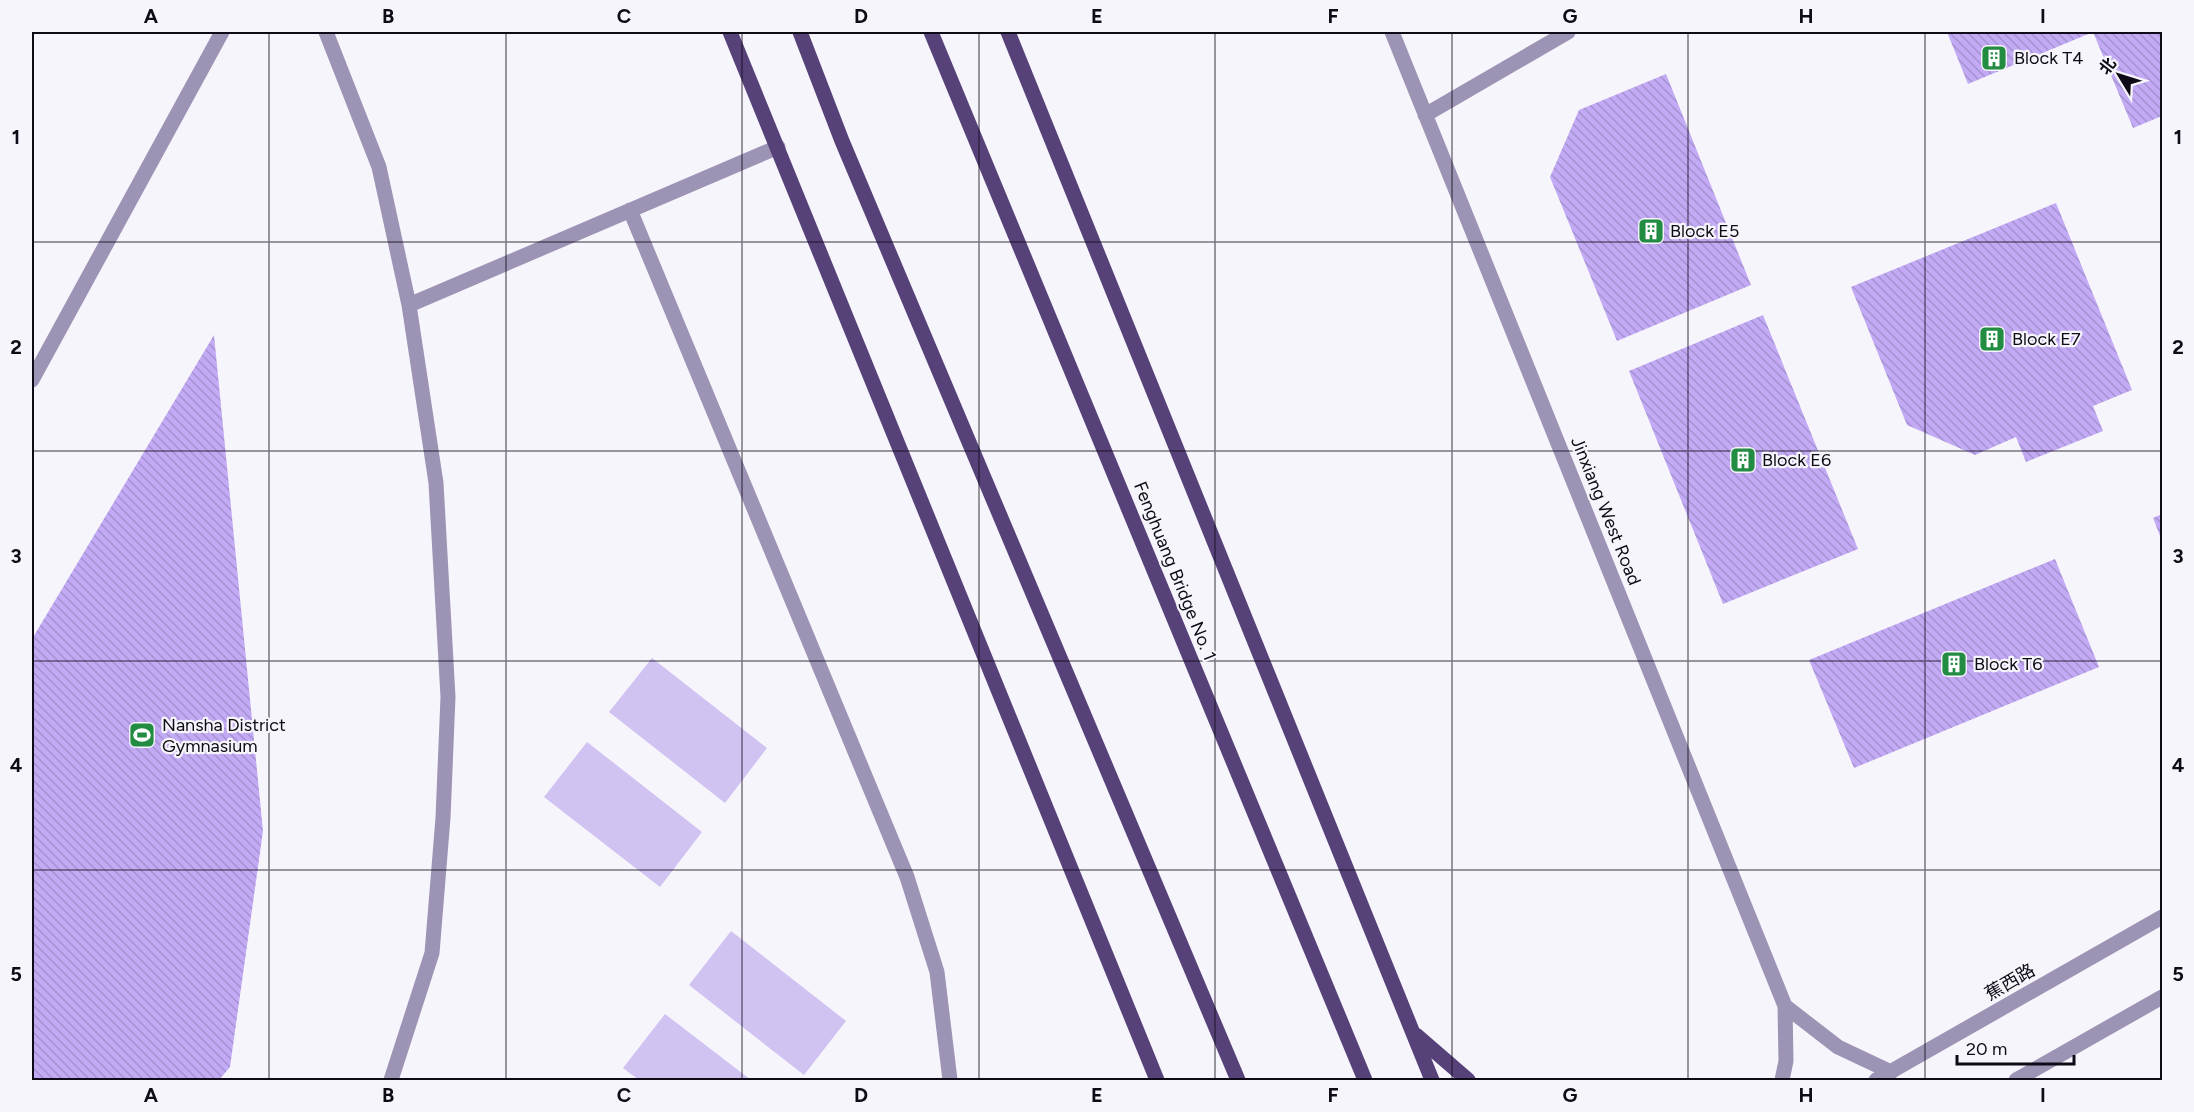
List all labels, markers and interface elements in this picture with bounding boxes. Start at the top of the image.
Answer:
text: A [144,4,159,28]
text: B [382,4,394,28]
text: C [617,4,631,28]
text: D [854,4,868,28]
text: E [1091,4,1103,28]
text: F [1327,4,1339,28]
text: G [1563,4,1578,28]
text: H [1799,4,1814,28]
text: I [2040,4,2046,28]
building icon: Block T4 [1979,43,2009,73]
north arrow [2089,45,2149,105]
place label: Block T4 [2014,47,2083,69]
text: 北 [2095,54,2120,78]
text: 1 [12,125,20,149]
text: 1 [2174,125,2182,149]
building icon: Block E5 [1636,216,1666,246]
place label: Block E5 [1670,220,1739,242]
building icon: Block E7 [1977,324,2007,354]
place label: Block E7 [2012,328,2081,350]
text: 2 [10,335,22,359]
text: 2 [2172,335,2184,359]
street label: Jinxiang West Road [1566,434,1646,588]
building icon: Block E6 [1728,445,1758,475]
place label: Block E6 [1762,449,1831,471]
street label: Fenghuang Bridge No. 1 [1129,478,1221,664]
text: 3 [10,544,22,568]
text: 3 [2172,544,2184,568]
building icon: Block T6 [1939,649,1969,679]
place label: Block T6 [1974,653,2042,675]
place label: Nansha District Gymnasium [162,714,286,757]
sports icon: Nansha District Gymnasium [127,720,157,750]
text: 4 [10,753,23,777]
text: 4 [2172,753,2185,777]
street label: 蕉西路 [1981,959,2039,1005]
text: 5 [10,962,22,986]
text: 5 [2172,962,2184,986]
scale bar [1957,1028,2074,1066]
text: 20 m [1966,1038,2007,1060]
text: A [144,1083,159,1107]
text: B [382,1083,394,1107]
text: C [617,1083,631,1107]
text: D [854,1083,868,1107]
text: E [1091,1083,1103,1107]
text: F [1327,1083,1339,1107]
text: G [1563,1083,1578,1107]
text: H [1799,1083,1814,1107]
text: I [2040,1083,2046,1107]

